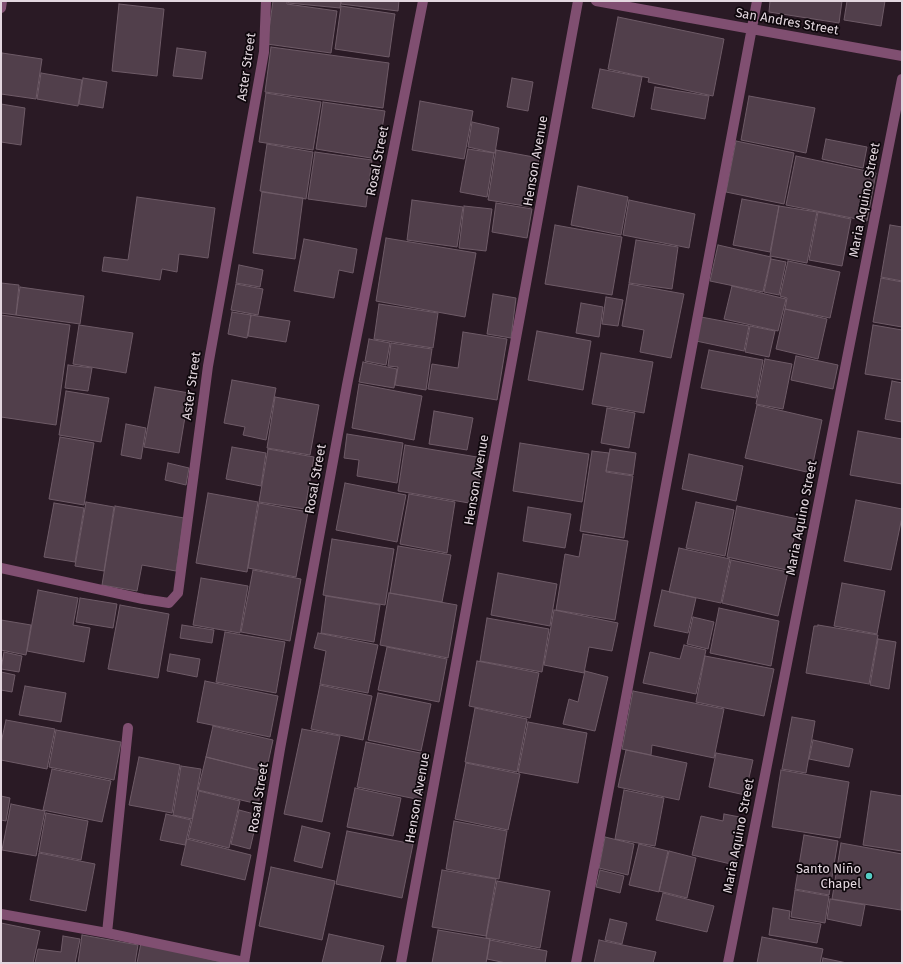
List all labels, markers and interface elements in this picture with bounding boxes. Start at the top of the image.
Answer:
street label: San Andres Street [734,5,840,39]
street label: Aster Street [234,32,260,102]
street label: Henson Avenue [520,115,552,207]
street label: Rosal Street [364,125,392,197]
street label: Maria Aquino Street [846,141,884,259]
street label: Aster Street [179,351,205,421]
street label: Henson Avenue [461,434,493,526]
street label: Rosal Street [302,443,330,515]
street label: Maria Aquino Street [783,459,821,577]
street label: Henson Avenue [402,752,434,844]
street label: Rosal Street [246,762,272,834]
street label: Maria Aquino Street [720,777,758,895]
place label: Santo Niño Chapel [796,861,861,892]
marker: Santo Niño Chapel [864,871,874,881]

